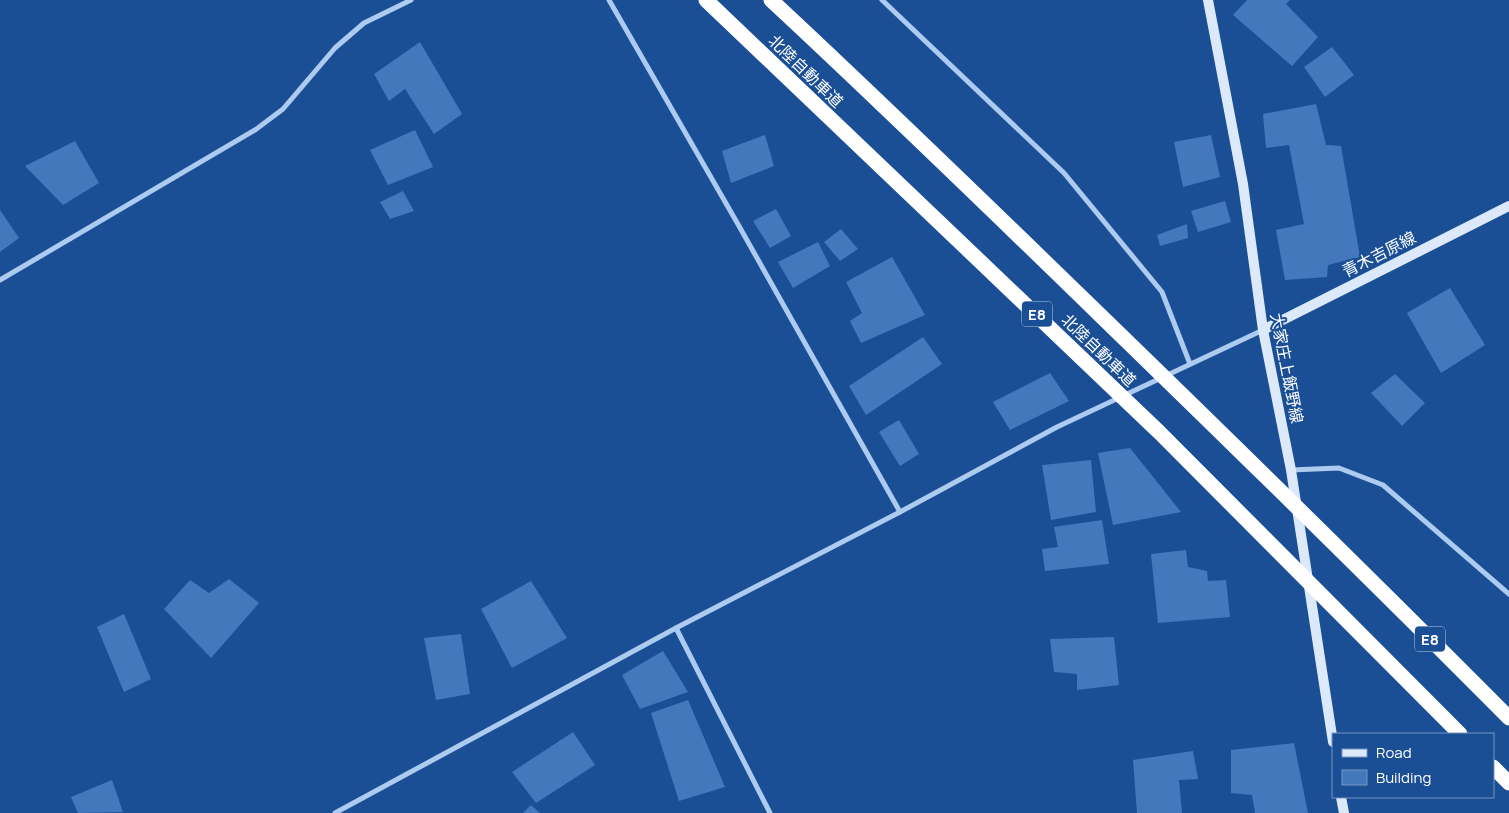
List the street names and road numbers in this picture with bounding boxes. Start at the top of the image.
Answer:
street label: 北陸自動車道 [764,30,848,112]
street label: 青木吉原線 [1338,226,1420,282]
road number: E8 [1022,302,1052,326]
street label: 北陸自動車道 [1057,309,1141,391]
street label: 大家庄上飯野線 [1266,311,1308,425]
road number: E8 [1415,626,1445,652]

